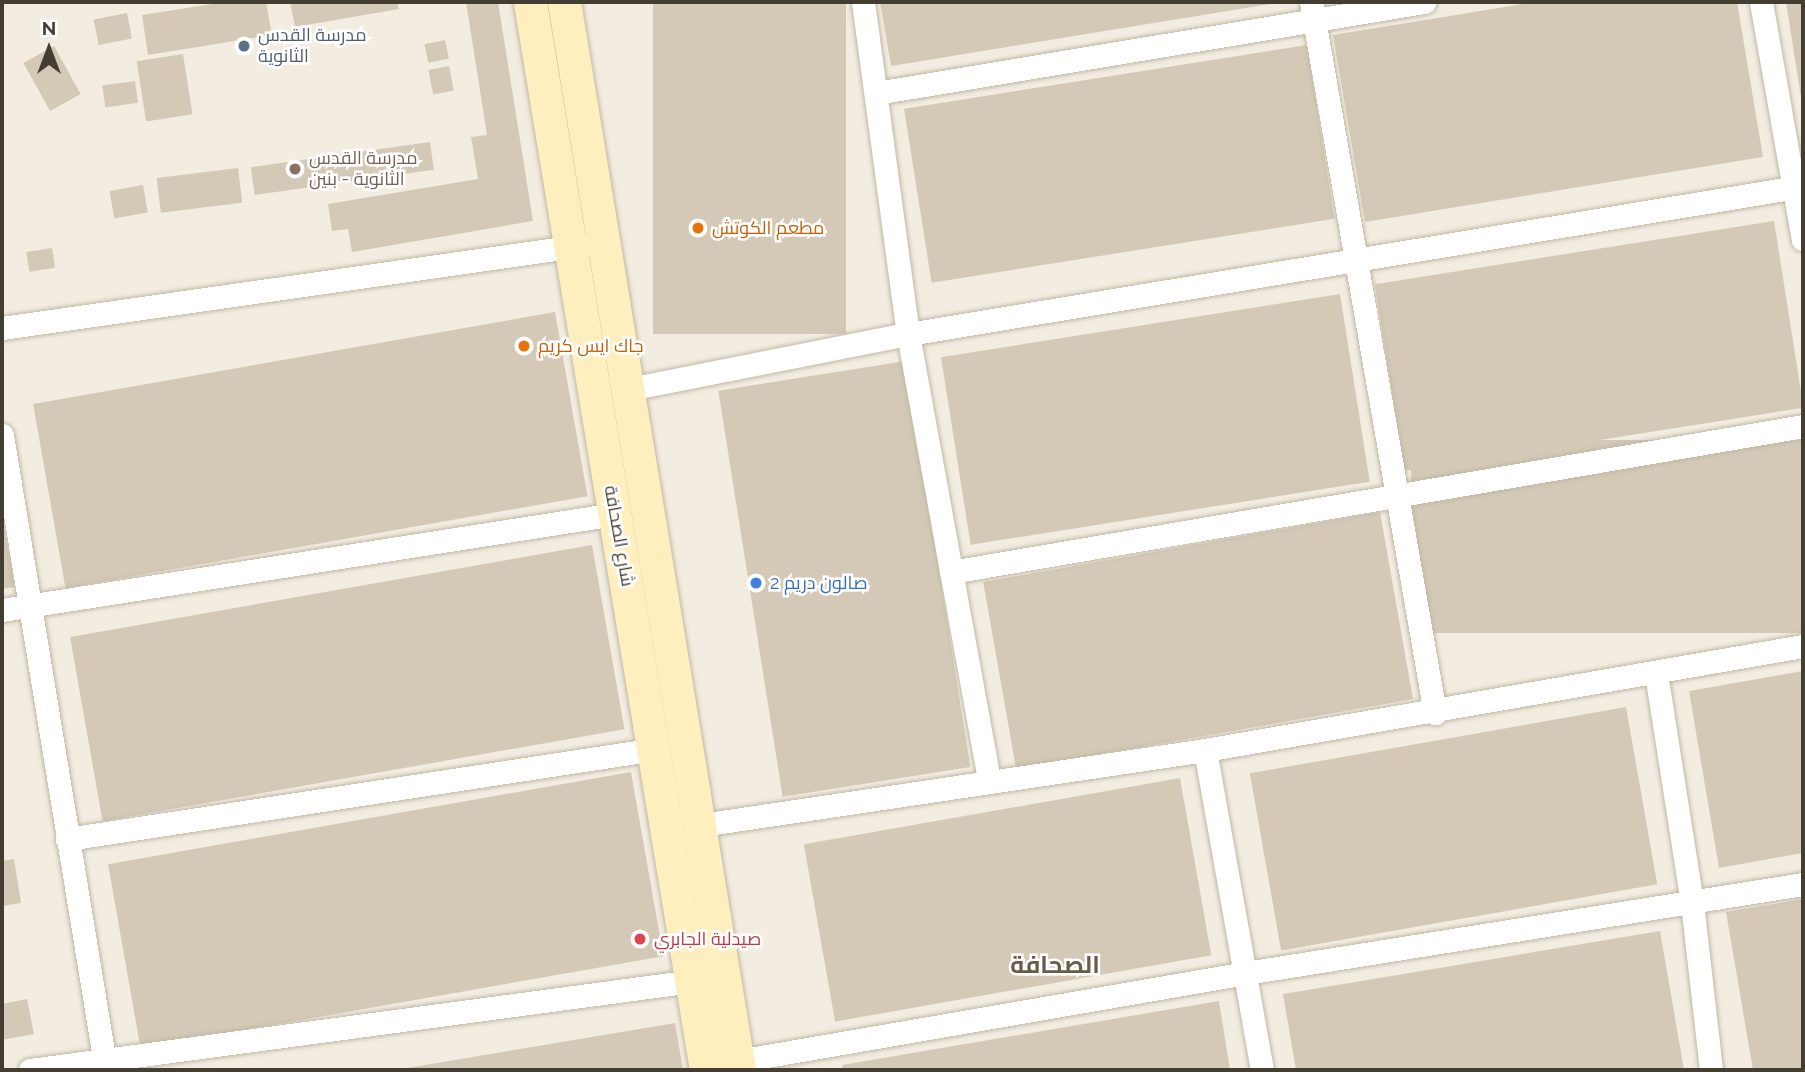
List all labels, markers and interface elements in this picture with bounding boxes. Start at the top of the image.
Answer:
north arrow [14,14,84,84]
text: N [42,17,56,39]
place label: مدرسة القدس الثانوية [258,25,367,68]
marker: مدرسة القدس الثانوية [236,38,252,54]
place label: مدرسة القدس الثانوية - بنين [309,148,418,190]
marker: مدرسة القدس الثانوية - بنين [287,161,303,177]
place label: مطعم الكوتش [712,217,824,239]
marker: مطعم الكوتش [690,220,706,236]
place label: جاك ايس كريم [538,335,643,357]
marker: جاك ايس كريم [516,338,532,354]
street label: شارع الصحافة [599,484,639,588]
place label: صالون دريم 2 [770,572,868,594]
marker: صالون دريم 2 [748,575,764,591]
place label: صيدلية الجابري [654,928,761,950]
marker: صيدلية الجابري [632,931,648,947]
district label: الصحافة [1010,951,1100,979]

